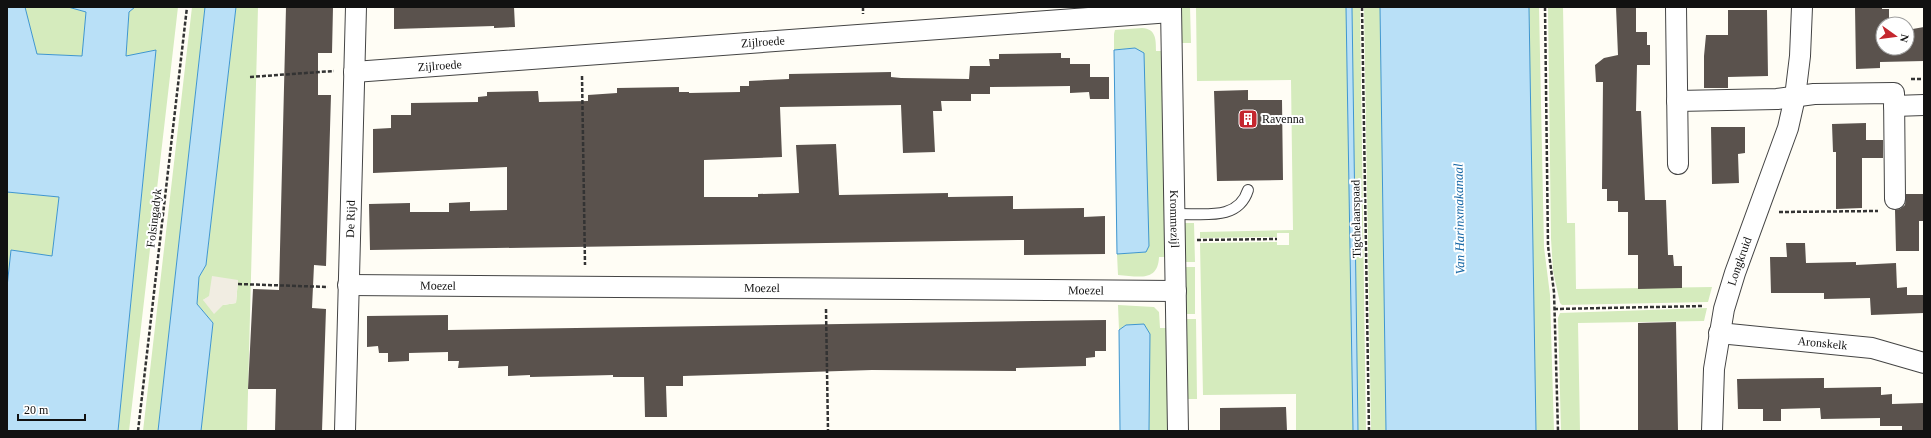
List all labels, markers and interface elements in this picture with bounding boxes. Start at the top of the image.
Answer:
north arrow [1875,16,1915,56]
street label: Zijlroede [740,33,785,51]
text: N [1898,33,1911,44]
street label: Zijlroede [417,57,462,74]
building icon: Ravenna [1237,108,1259,130]
place label: Ravenna [1262,112,1305,126]
water label: Van Harinxmakanaal [1451,163,1467,275]
street label: Tigchelaarspaad [1348,180,1364,258]
street label: Folsingadyk [143,188,165,248]
street label: Krommezijl [1167,190,1182,249]
street label: De Rijd [343,200,358,238]
street label: Longkruid [1725,235,1755,287]
street label: Moezel [420,279,457,293]
street label: Moezel [744,281,781,295]
street label: Moezel [1068,283,1105,297]
street label: Aronskelk [1797,334,1848,353]
scale bar [18,396,85,422]
text: 20 m [24,403,49,417]

